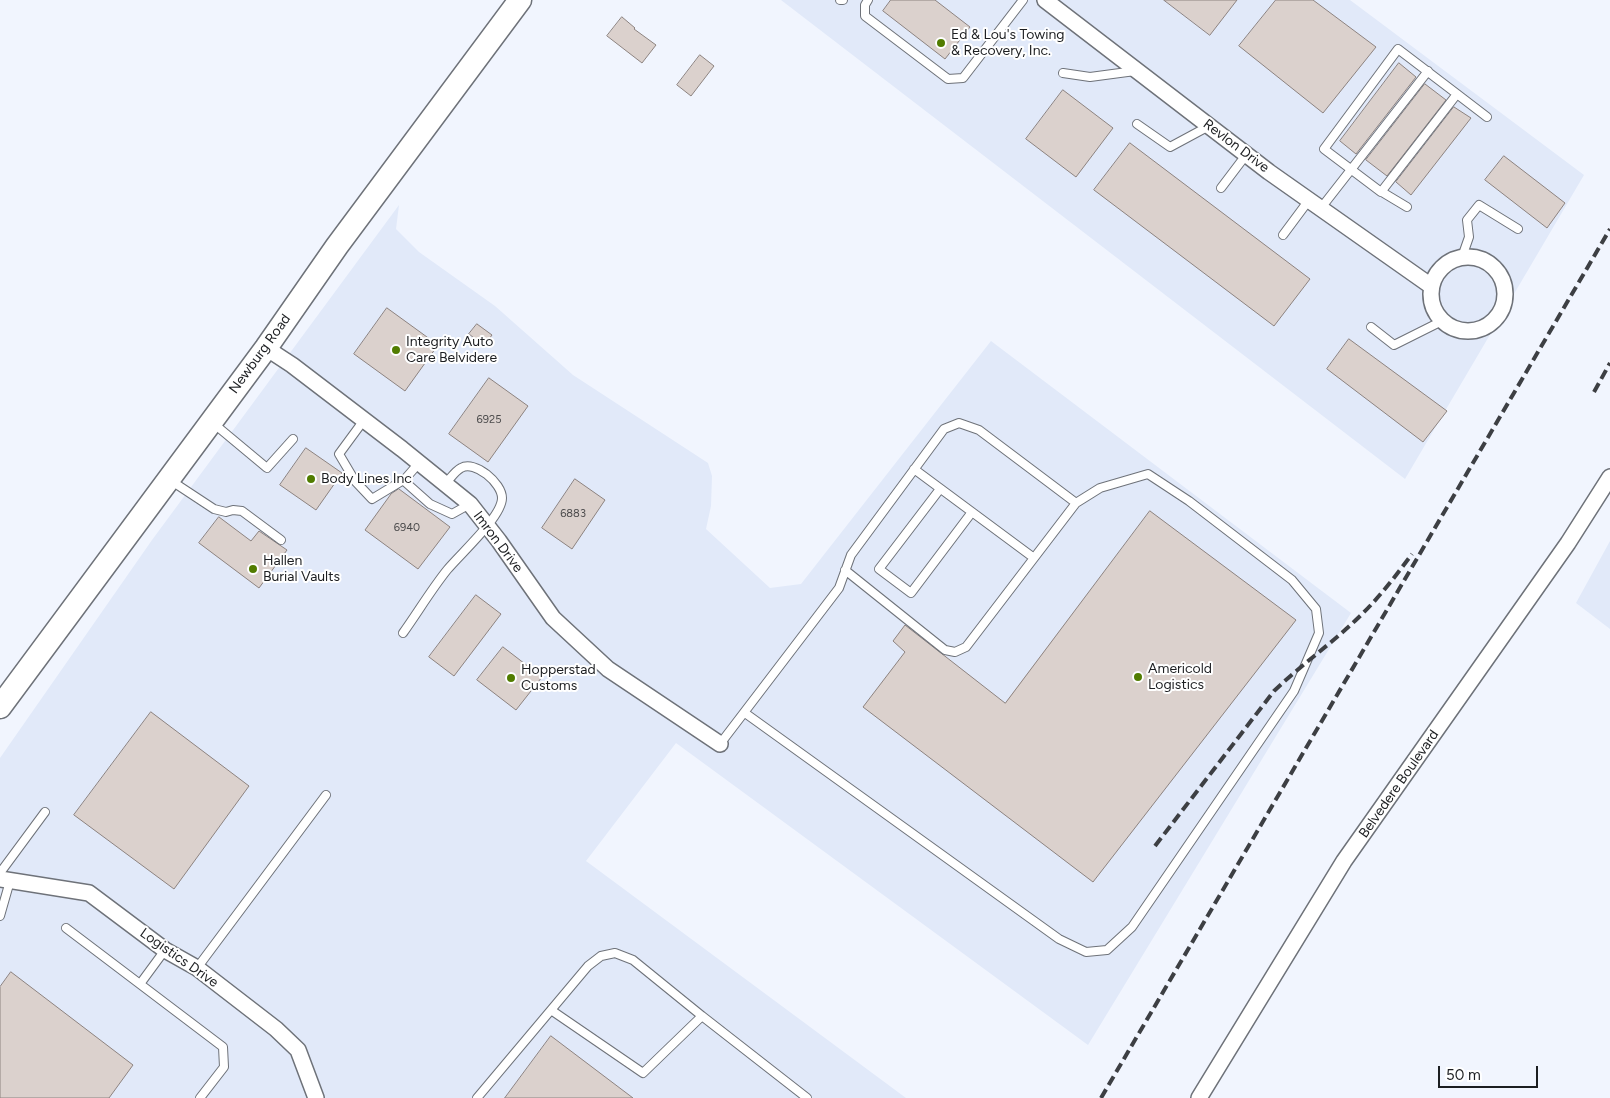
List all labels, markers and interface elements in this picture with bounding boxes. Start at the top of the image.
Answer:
place label: Ed & Lou's Towing & Recovery, Inc. [951,27,1064,59]
marker: Ed & Lou's Towing & Recovery, Inc. [935,37,947,49]
street label: Revlon Drive [1200,116,1272,176]
street label: Newburg Road [226,311,294,397]
place label: Integrity Auto Care Belvidere [406,334,497,367]
marker: Integrity Auto Care Belvidere [390,344,402,356]
house number: 6925 [477,413,501,427]
place label: Body Lines Inc [321,471,412,487]
marker: Body Lines Inc [305,473,317,485]
house number: 6883 [560,507,586,521]
street label: Imron Drive [470,508,526,576]
house number: 6940 [394,521,420,535]
place label: Hallen Burial Vaults [263,553,340,586]
marker: Hallen Burial Vaults [247,563,259,575]
place label: Americold Logistics [1148,661,1212,694]
place label: Hopperstad Customs [521,662,596,694]
marker: Americold Logistics [1132,671,1144,683]
marker: Hopperstad Customs [505,672,517,684]
street label: Belvedere Boulevard [1355,727,1443,841]
street label: Logistics Drive [137,925,221,991]
scale bar [1440,1056,1540,1088]
text: 50 m [1446,1066,1481,1084]

